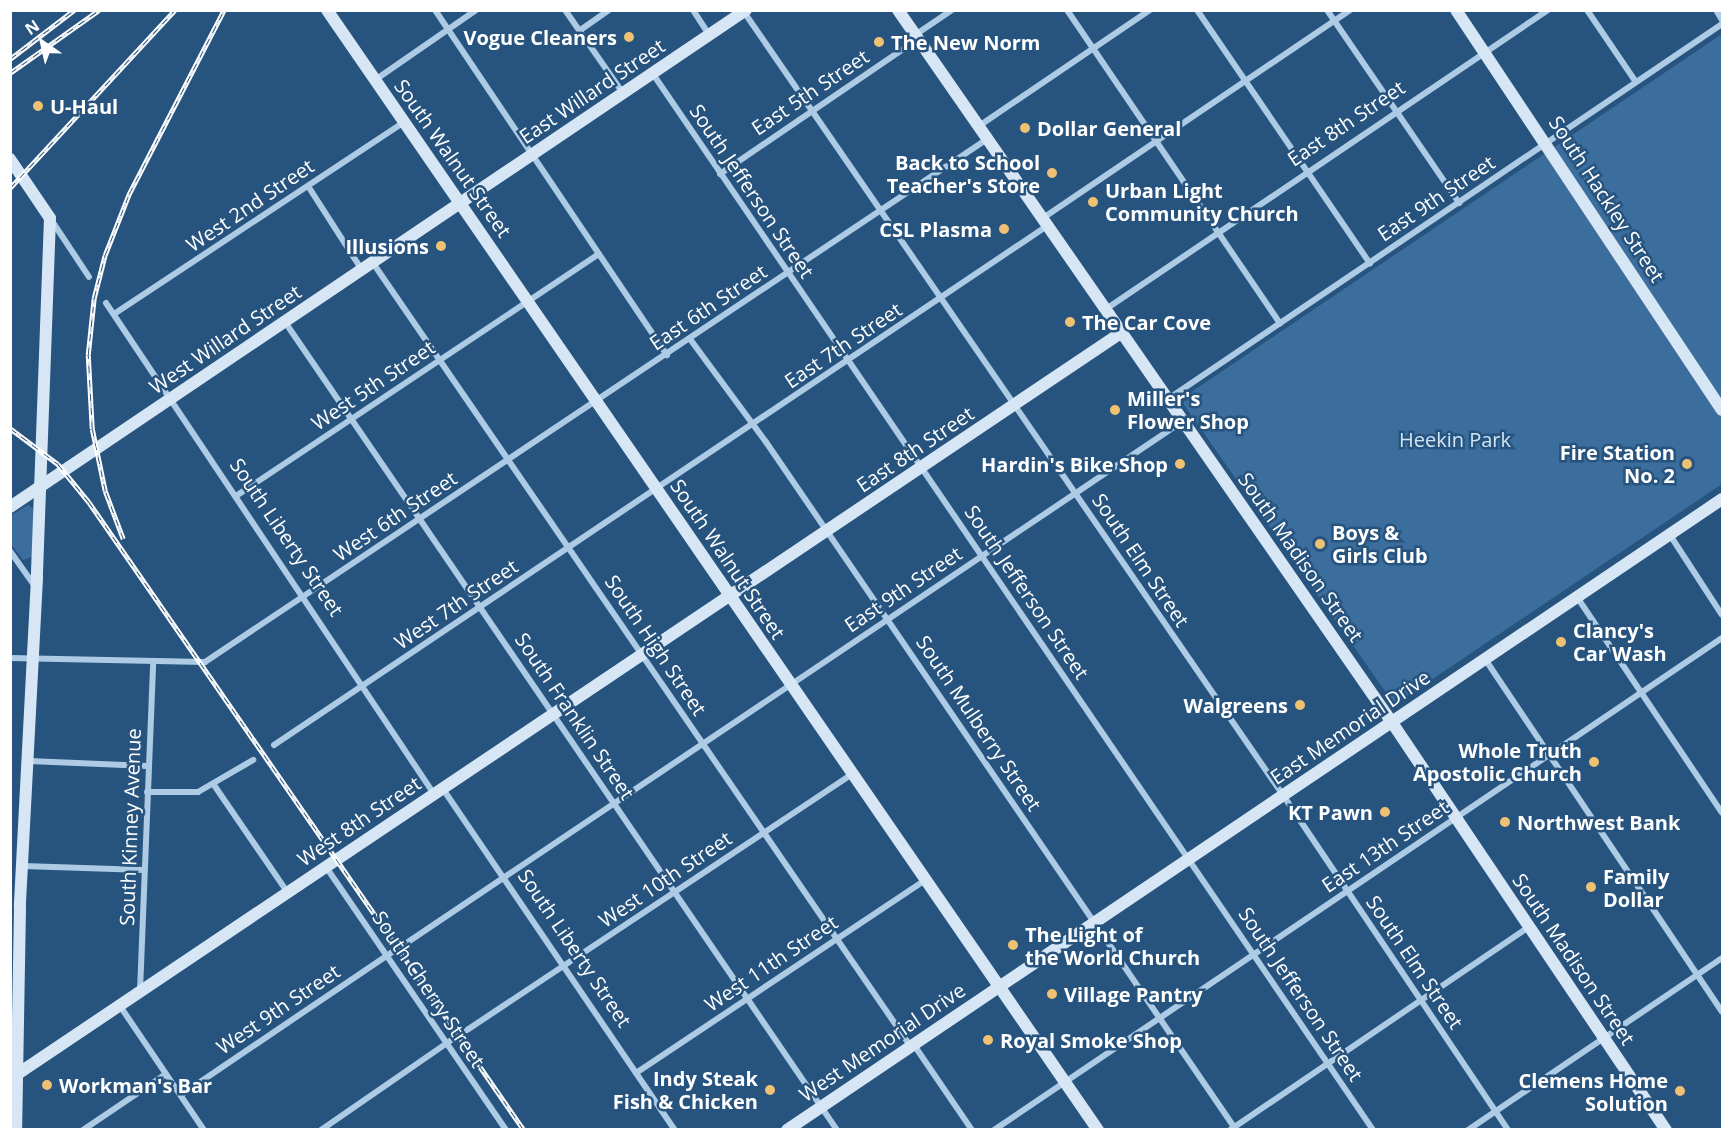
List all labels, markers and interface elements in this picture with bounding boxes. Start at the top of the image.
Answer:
north arrow [12,12,72,72]
text: N [20,14,43,40]
place label: Vogue Cleaners [463,25,617,49]
marker: Vogue Cleaners [622,30,636,44]
place label: The New Norm [891,30,1040,54]
street label: East Willard Street [515,33,669,149]
marker: The New Norm [872,35,886,49]
street label: East 5th Street [747,44,873,140]
street label: South Walnut Street [389,74,517,242]
street label: East 8th Street [1283,75,1409,171]
place label: U-Haul [50,94,118,118]
marker: U-Haul [31,99,45,113]
street label: South Jefferson Street [685,100,819,282]
street label: South Hackley Street [1544,111,1670,287]
place label: Dollar General [1037,116,1181,140]
marker: Dollar General [1018,121,1032,135]
place label: Back to School Teacher's Store [887,150,1040,197]
street label: East 9th Street [1373,150,1499,246]
street label: West 2nd Street [182,154,318,256]
marker: Back to School Teacher's Store [1045,166,1059,180]
place label: Urban Light Community Church [1105,178,1299,225]
marker: Urban Light Community Church [1086,195,1100,209]
place label: CSL Plasma [879,217,992,241]
marker: CSL Plasma [997,222,1011,236]
place label: Illusions [346,234,429,258]
marker: Illusions [434,239,448,253]
street label: East 6th Street [645,259,771,355]
street label: West Willard Street [145,279,305,399]
street label: East 7th Street [780,297,906,393]
place label: The Car Cove [1082,310,1211,334]
marker: The Car Cove [1063,315,1077,329]
street label: West 5th Street [307,335,439,435]
place label: Miller's Flower Shop [1127,386,1249,433]
street label: East 8th Street [852,401,978,497]
marker: Miller's Flower Shop [1108,403,1122,417]
park label: Heekin Park [1399,427,1511,451]
place label: Fire Station No. 2 [1560,440,1675,487]
place label: Hardin's Bike Shop [981,452,1168,476]
street label: South Liberty Street [225,454,349,620]
marker: Hardin's Bike Shop [1173,457,1187,471]
marker: Fire Station No. 2 [1680,457,1694,471]
street label: West 6th Street [329,466,461,566]
street label: South Madison Street [1233,468,1369,646]
street label: South Walnut Street [666,475,790,643]
street label: South Elm Street [1088,489,1194,631]
street label: South Jefferson Street [960,501,1094,683]
place label: Boys & Girls Club [1332,520,1428,567]
marker: Boys & Girls Club [1313,537,1327,551]
street label: East 9th Street [840,541,966,637]
street label: West 7th Street [390,554,522,654]
street label: South High Street [600,570,712,720]
place label: Clancy's Car Wash [1573,618,1667,665]
street label: South Franklin Street [510,628,640,804]
street label: South Mulberry Street [911,631,1047,815]
marker: Clancy's Car Wash [1554,635,1568,649]
street label: East Memorial Drive [1266,665,1434,789]
place label: Walgreens [1183,693,1288,717]
marker: Walgreens [1293,698,1307,712]
street label: South Kinney Avenue [115,728,145,926]
place label: Whole Truth Apostolic Church [1413,738,1582,785]
marker: Whole Truth Apostolic Church [1587,755,1601,769]
street label: West 8th Street [293,771,425,871]
street label: East 13th Street [1317,795,1453,897]
place label: KT Pawn [1288,800,1373,824]
marker: KT Pawn [1378,805,1392,819]
place label: Northwest Bank [1517,810,1680,834]
marker: Northwest Bank [1498,815,1512,829]
street label: West 10th Street [594,826,736,932]
place label: Family Dollar [1603,864,1669,911]
street label: South Liberty Street [513,865,637,1031]
street label: South Madison Street [1508,869,1640,1049]
marker: Family Dollar [1584,880,1598,894]
street label: South Elm Street [1362,891,1468,1033]
street label: South Jefferson Street [1234,903,1368,1085]
street label: South Cherry Street [368,906,490,1072]
street label: West 11th Street [700,910,842,1016]
place label: The Light of the World Church [1025,922,1200,969]
marker: The Light of the World Church [1006,938,1020,952]
street label: West 9th Street [212,959,344,1059]
street label: West Memorial Drive [795,978,969,1106]
place label: Village Pantry [1064,982,1203,1006]
marker: Village Pantry [1045,987,1059,1001]
place label: Royal Smoke Shop [1000,1028,1182,1052]
marker: Royal Smoke Shop [981,1033,995,1047]
place label: Indy Steak Fish & Chicken [613,1066,758,1113]
place label: Clemens Home Solution [1518,1068,1668,1115]
place label: Workman's Bar [59,1073,212,1097]
marker: Workman's Bar [40,1078,54,1092]
marker: Indy Steak Fish & Chicken [763,1083,777,1097]
marker: Clemens Home Solution [1673,1084,1687,1098]

